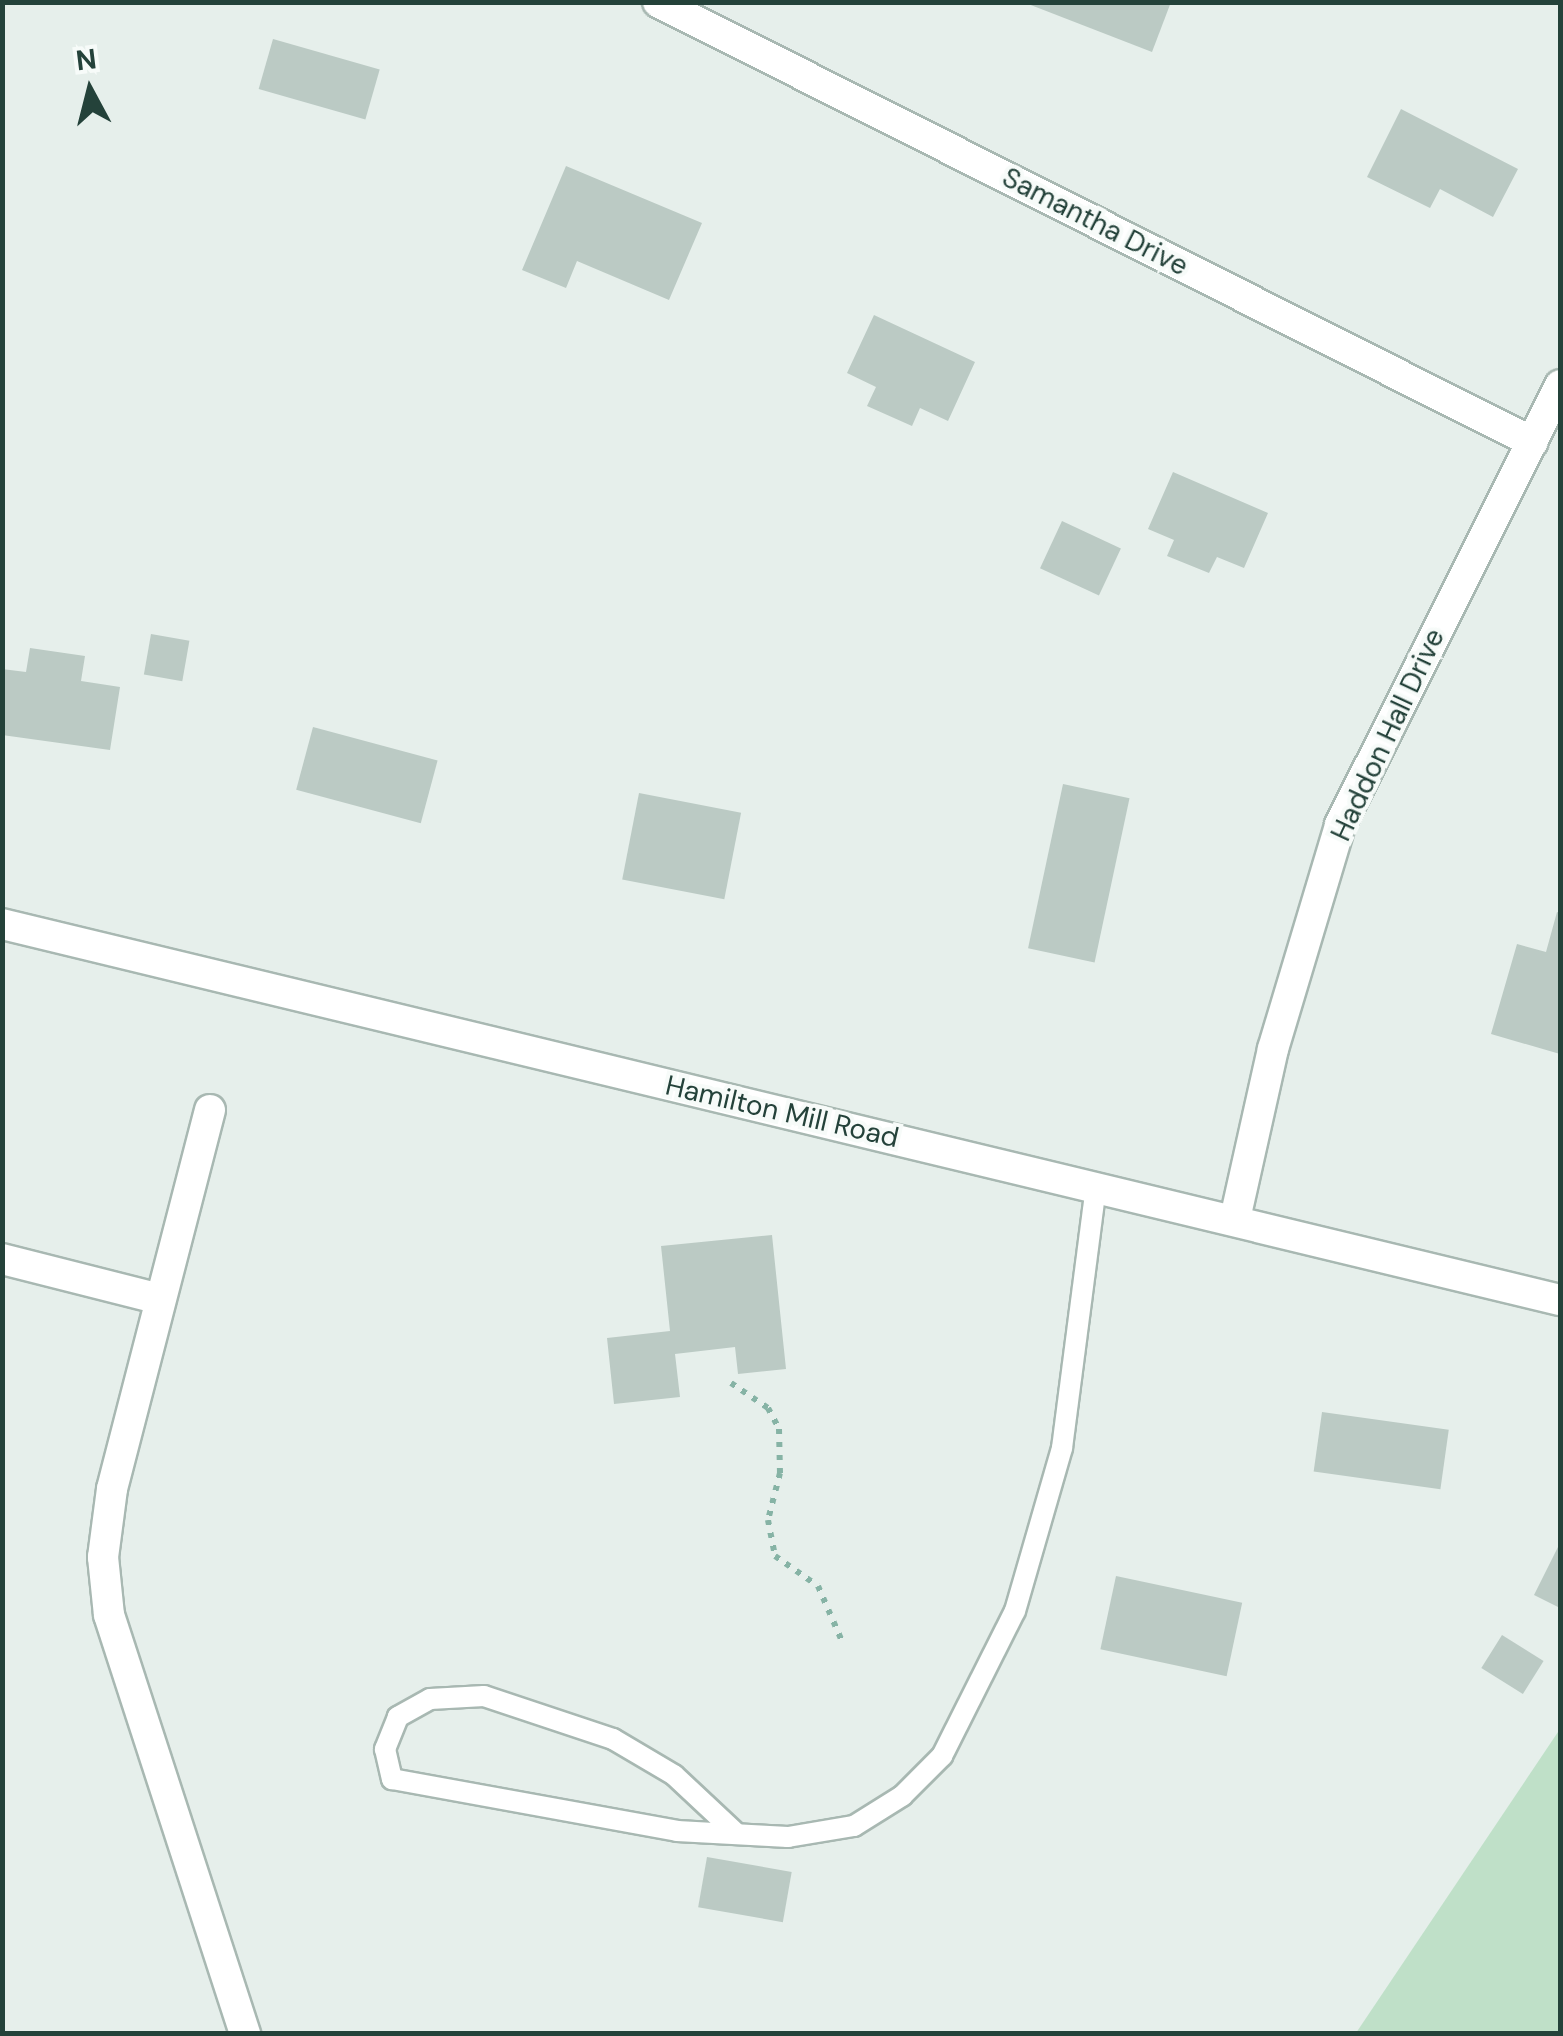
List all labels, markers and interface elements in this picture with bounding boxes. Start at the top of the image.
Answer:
north arrow [40,40,140,140]
text: N [74,40,99,79]
street label: Samantha Drive [997,161,1193,283]
street label: Haddon Hall Drive [1324,624,1452,846]
street label: Hamilton Mill Road [662,1069,902,1155]

